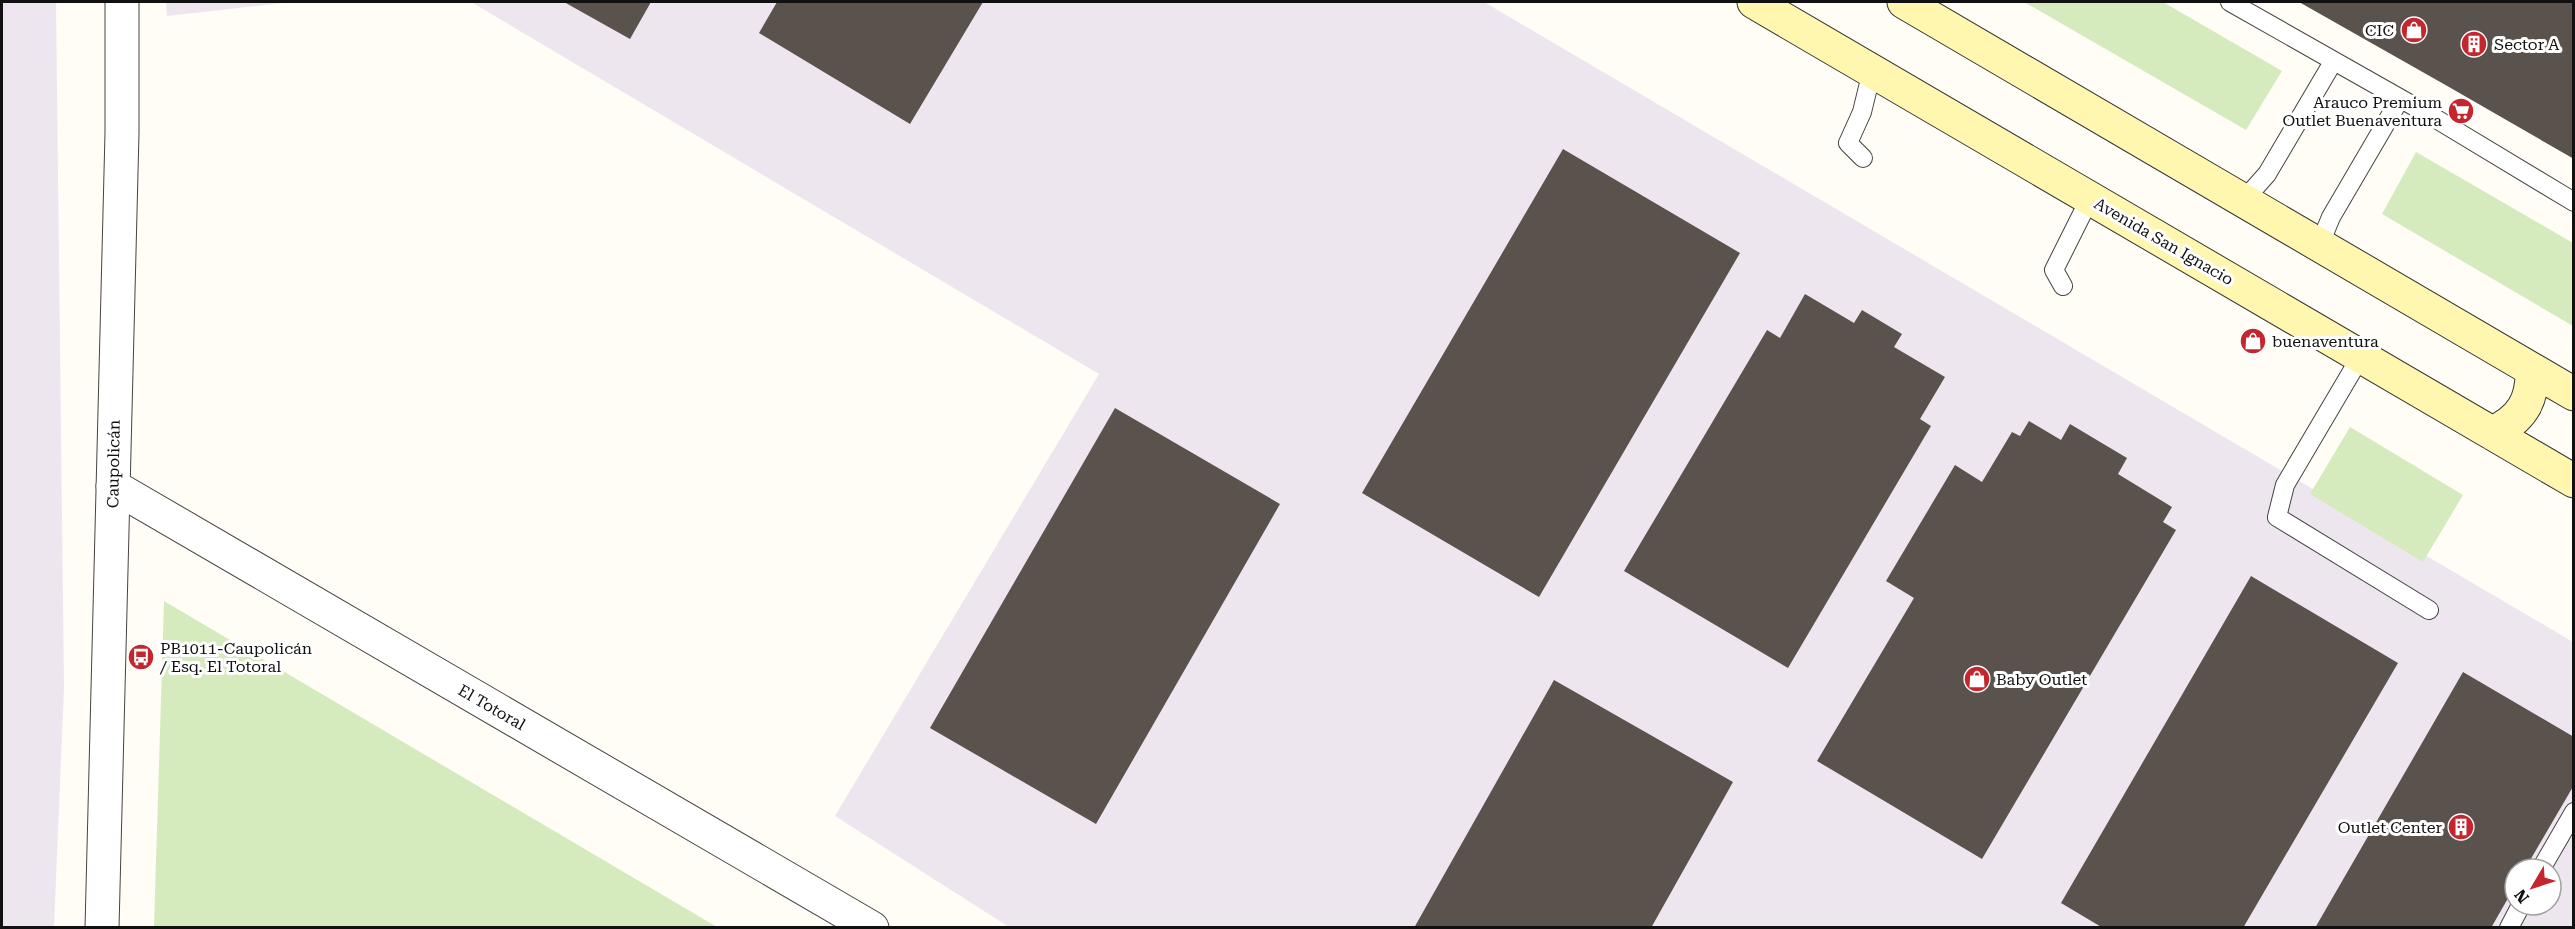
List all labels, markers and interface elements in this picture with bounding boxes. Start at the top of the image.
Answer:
shop icon: CIC [2399,15,2429,45]
place label: CIC [2365,21,2394,40]
building icon: Sector A [2459,29,2489,59]
place label: Sector A [2494,35,2560,54]
place label: Arauco Premium Outlet Buenaventura [2283,93,2442,130]
supermarket icon: Arauco Premium Outlet Buenaventura [2446,96,2476,126]
street label: Avenida San Ignacio [2091,194,2237,289]
shop icon: buenaventura [2238,326,2268,356]
place label: buenaventura [2272,332,2379,351]
street label: Caupolicán [103,420,124,508]
place label: PB1011-Caupolicán / Esq. El Totoral [159,639,312,676]
bus stop icon: PB1011-Caupolicán / Esq. El Totoral [126,642,156,672]
shop icon: Baby Outlet [1962,664,1992,694]
place label: Baby Outlet [1996,670,2087,689]
street label: El Totoral [455,681,529,734]
building icon: Outlet Center [2446,812,2476,842]
place label: Outlet Center [2338,818,2442,837]
north arrow [2503,857,2563,917]
text: N [2510,885,2533,907]

